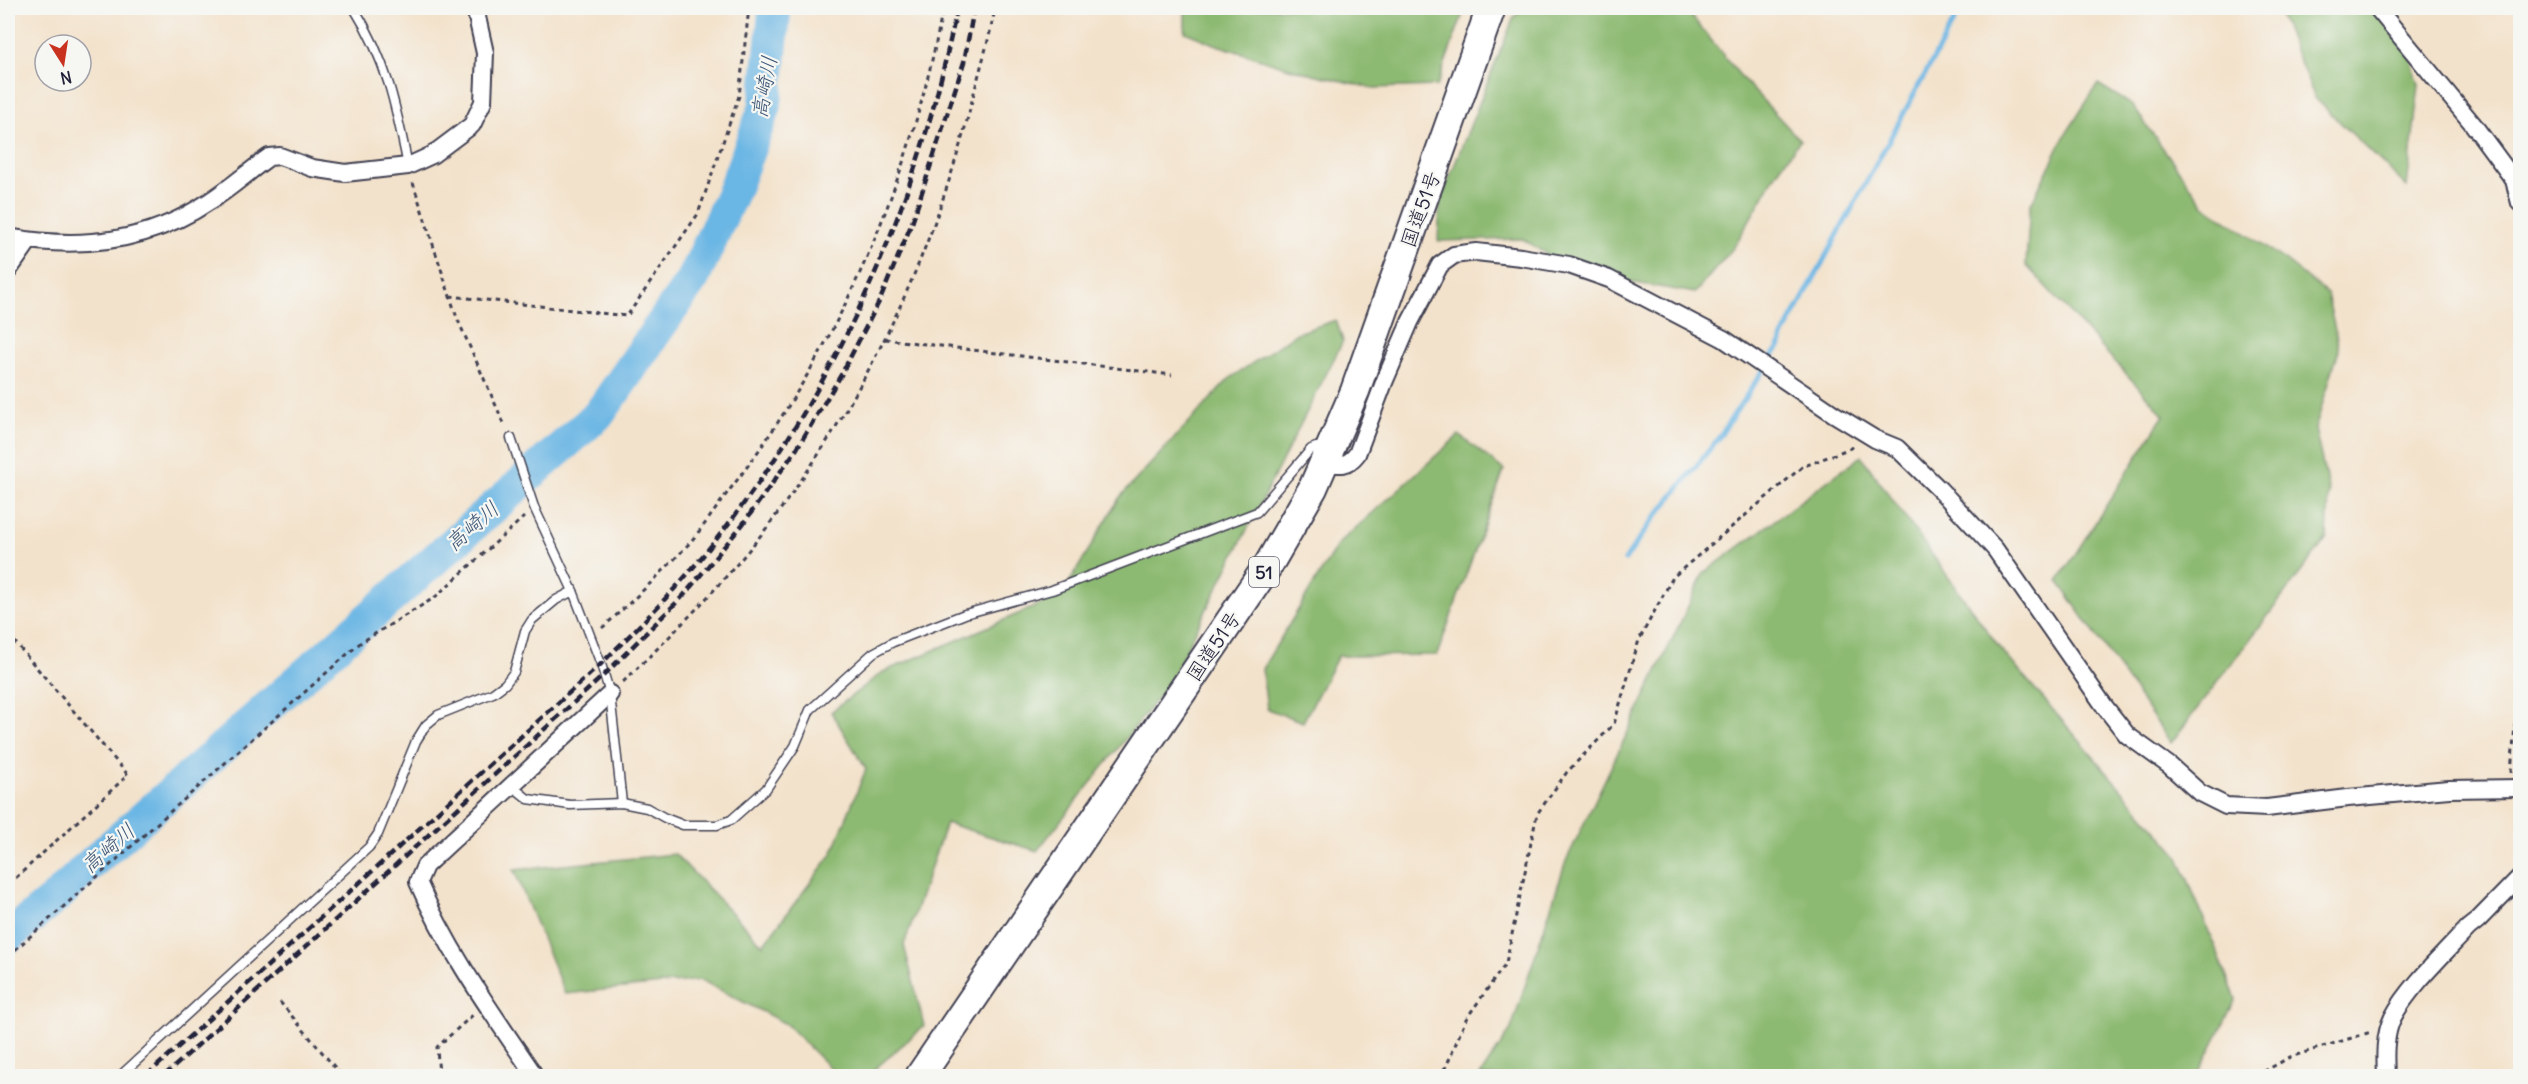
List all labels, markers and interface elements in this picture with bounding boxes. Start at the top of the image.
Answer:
north arrow [33,33,93,93]
water label: 高崎川 [745,54,783,120]
text: N [59,67,74,89]
street label: 国道51号 [1395,167,1445,251]
water label: 高崎川 [439,495,505,557]
road number: 51 [1249,557,1279,587]
street label: 国道51号 [1180,606,1246,686]
water label: 高崎川 [75,817,141,879]

